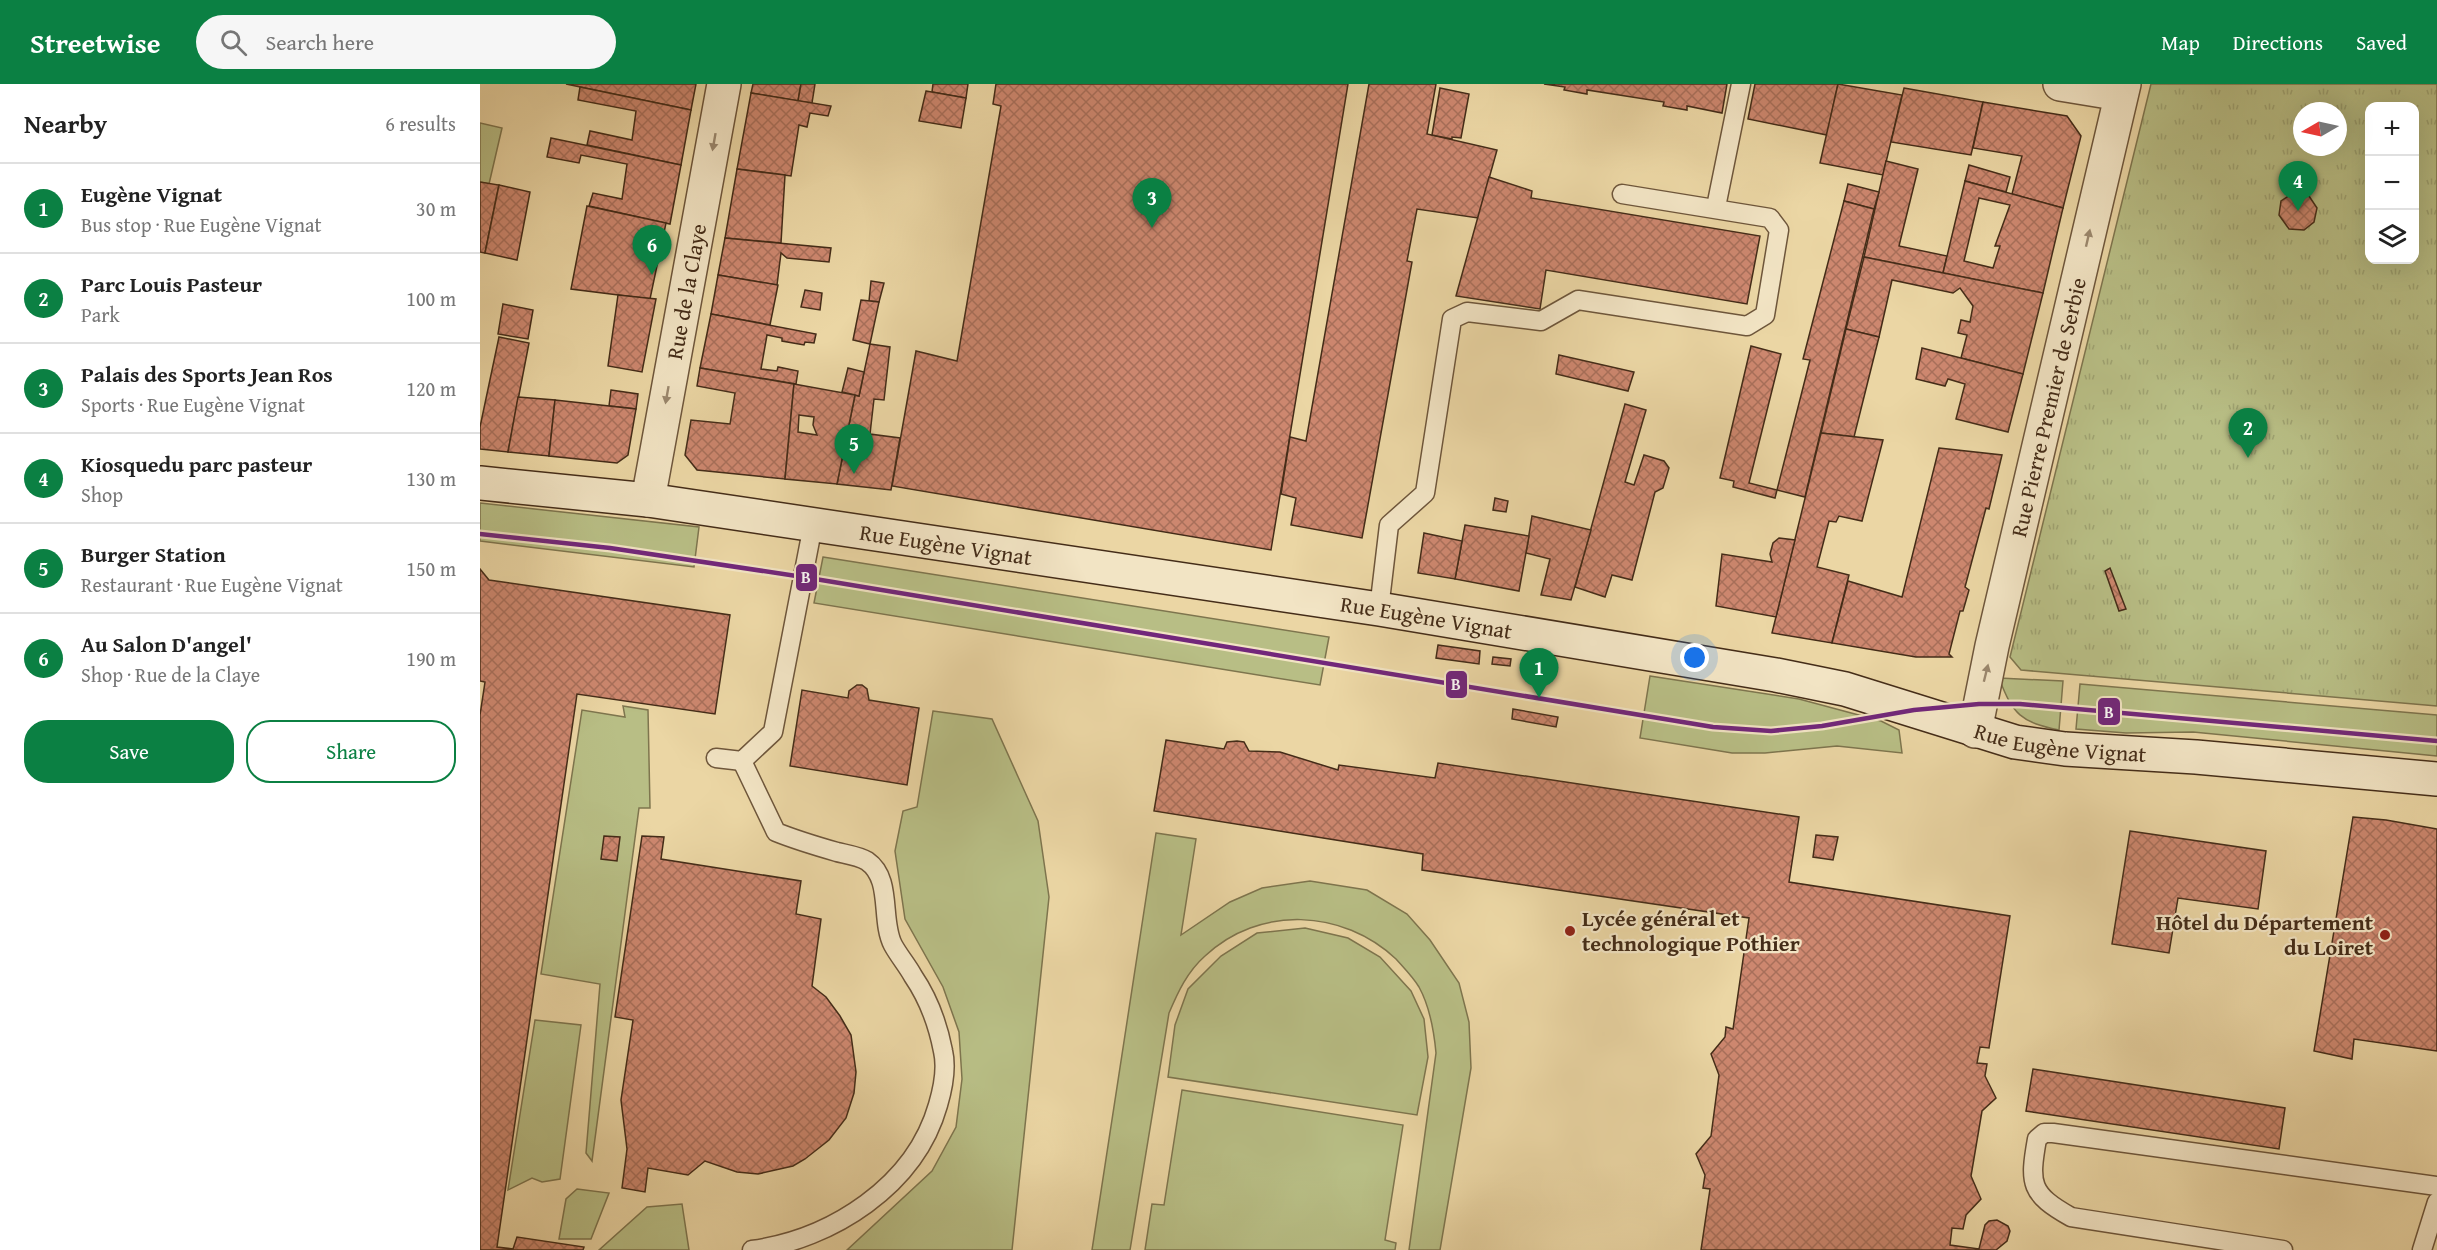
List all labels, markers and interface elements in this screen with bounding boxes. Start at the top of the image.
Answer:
search box [196,15,616,69]
text: Streetwise [30,22,160,63]
icon: search [217,26,250,59]
text: Search here [265,26,374,58]
text: Map [2161,27,2200,58]
text: Directions [2233,27,2323,58]
text: Saved [2356,27,2407,58]
north arrow [2293,102,2347,156]
map controls [2365,102,2419,264]
button: + [2365,102,2419,156]
text: Nearby [24,104,107,143]
text: 6 results [385,109,456,138]
one-way arrow [709,132,718,151]
button: − [2365,156,2419,210]
pin: 4 [2278,162,2318,211]
text: Eugène Vignat [81,178,222,210]
pin: 3 [1132,178,1172,228]
text: 1 [38,194,49,223]
text: 30 m [416,194,456,223]
text: Bus stop · Rue Eugène Vignat [81,210,321,239]
button: layers [2365,210,2419,264]
street label: Rue de la Claye [658,221,714,362]
pin: 6 [632,226,672,275]
one-way arrow [2083,229,2093,247]
text: Parc Louis Pasteur [81,268,262,300]
street label: Rue Pierre Premier de Serbie [2002,274,2094,540]
text: 2 [38,284,49,313]
text: 100 m [406,284,456,313]
text: Park [81,300,120,329]
text: Palais des Sports Jean Ros [81,358,333,390]
text: 3 [38,374,49,403]
text: 120 m [406,374,456,403]
one-way arrow [662,386,671,405]
text: Sports · Rue Eugène Vignat [81,390,305,419]
pin: 2 [2228,408,2268,458]
pin: 5 [834,424,874,474]
text: Kiosquedu parc pasteur [81,448,312,480]
text: 4 [38,464,49,493]
text: 130 m [406,464,456,493]
text: Shop [81,480,123,509]
street label: Rue Eugène Vignat [858,516,1034,573]
text: Burger Station [81,538,226,570]
text: 5 [38,554,49,583]
text: 150 m [406,554,456,583]
line badge: B [795,563,818,592]
text: B [801,565,811,589]
text: Restaurant · Rue Eugène Vignat [81,570,343,599]
street label: Rue Eugène Vignat [1338,587,1515,647]
text: Au Salon D'angel' [81,628,252,660]
your location [1680,643,1709,672]
text: 6 [38,644,49,673]
text: 190 m [406,644,456,673]
pin: 1 [1520,648,1558,698]
text: Shop · Rue de la Claye [81,660,260,689]
one-way arrow [1982,664,1992,682]
line badge: B [1445,670,1468,699]
text: B [1451,672,1461,696]
line badge: B [2097,697,2121,726]
text: B [2104,700,2114,724]
street label: Rue Eugène Vignat [1970,714,2148,770]
button: Save [24,720,234,783]
button: Share [246,720,456,783]
place label: Lycée général et technologique Pothier [1582,902,1800,959]
place label: Hôtel du Département du Loiret [2156,906,2374,963]
marker: Lycée général et technologique Pothier [1563,924,1577,938]
marker: Hôtel du Département du Loiret [2378,928,2392,942]

